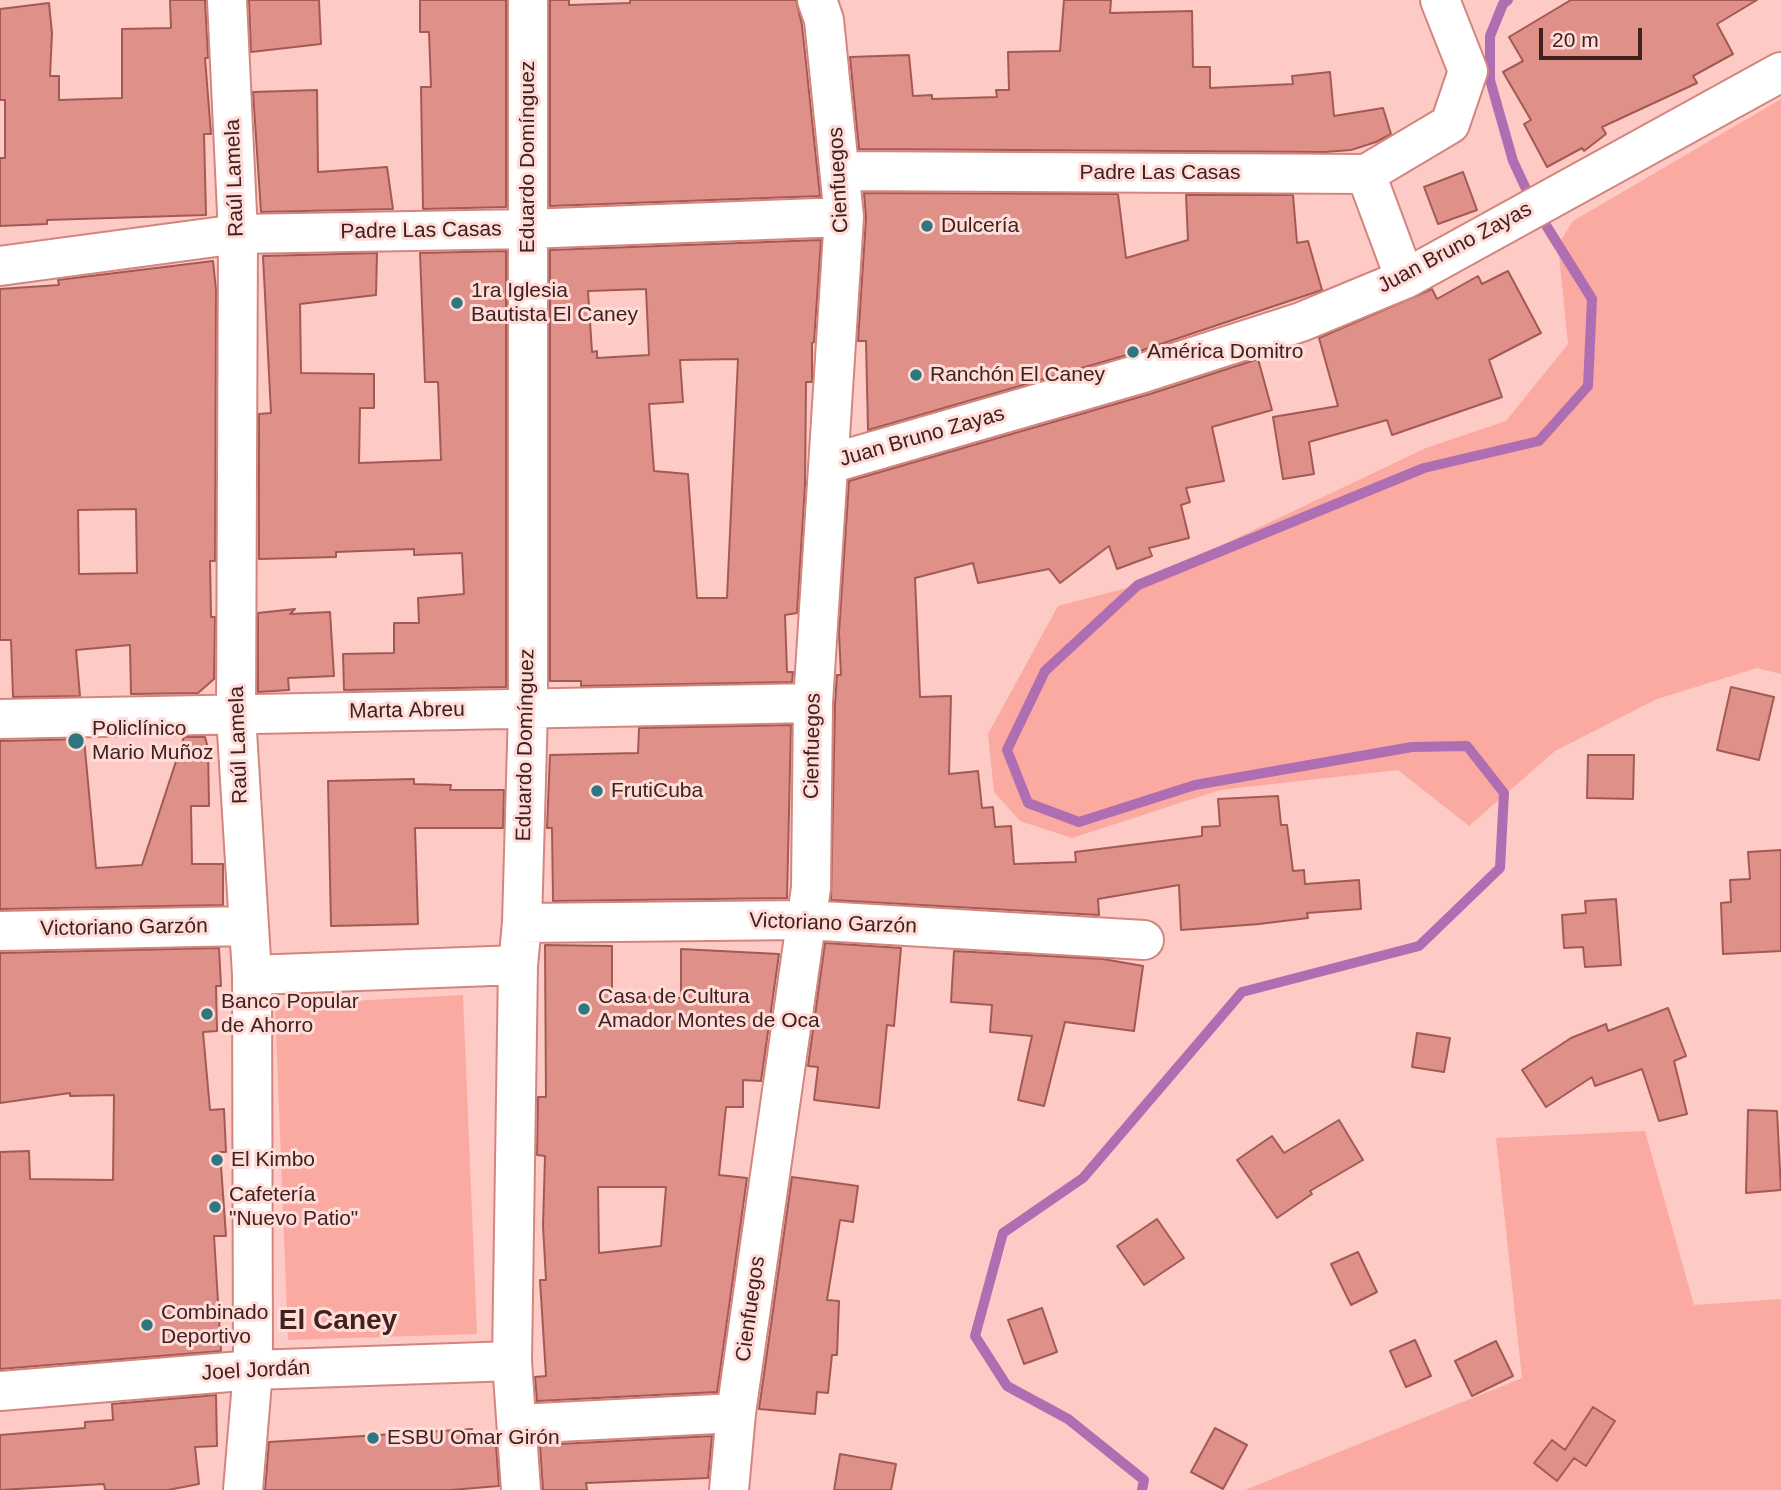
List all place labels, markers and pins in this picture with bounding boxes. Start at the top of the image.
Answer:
place label: Dulcería [941,213,1019,239]
marker: Dulcería [919,218,935,234]
place label: 1ra Iglesia Bautista El Caney [471,278,638,328]
marker: 1ra Iglesia Bautista El Caney [449,295,465,311]
place label: América Domitro [1147,339,1303,365]
marker: América Domitro [1125,344,1141,360]
place label: Ranchón El Caney [930,362,1105,388]
marker: Ranchón El Caney [908,367,924,383]
place label: Policlínico Mario Muñoz [92,716,213,766]
marker: Policlínico Mario Muñoz [66,731,86,751]
place label: FrutiCuba [611,778,703,804]
marker: FrutiCuba [589,783,605,799]
place label: Casa de Cultura Amador Montes de Oca [598,984,820,1034]
place label: Banco Popular de Ahorro [221,989,359,1039]
marker: Casa de Cultura Amador Montes de Oca [576,1001,592,1017]
marker: Banco Popular de Ahorro [199,1006,215,1022]
place label: El Kimbo [231,1147,315,1173]
marker: El Kimbo [209,1152,225,1168]
place label: Cafetería "Nuevo Patio" [229,1182,358,1232]
marker: Cafetería "Nuevo Patio" [207,1199,223,1215]
place label: Combinado Deportivo [161,1300,268,1350]
marker: Combinado Deportivo [139,1317,155,1333]
place label: ESBU Omar Girón [387,1425,560,1451]
marker: ESBU Omar Girón [365,1430,381,1446]

